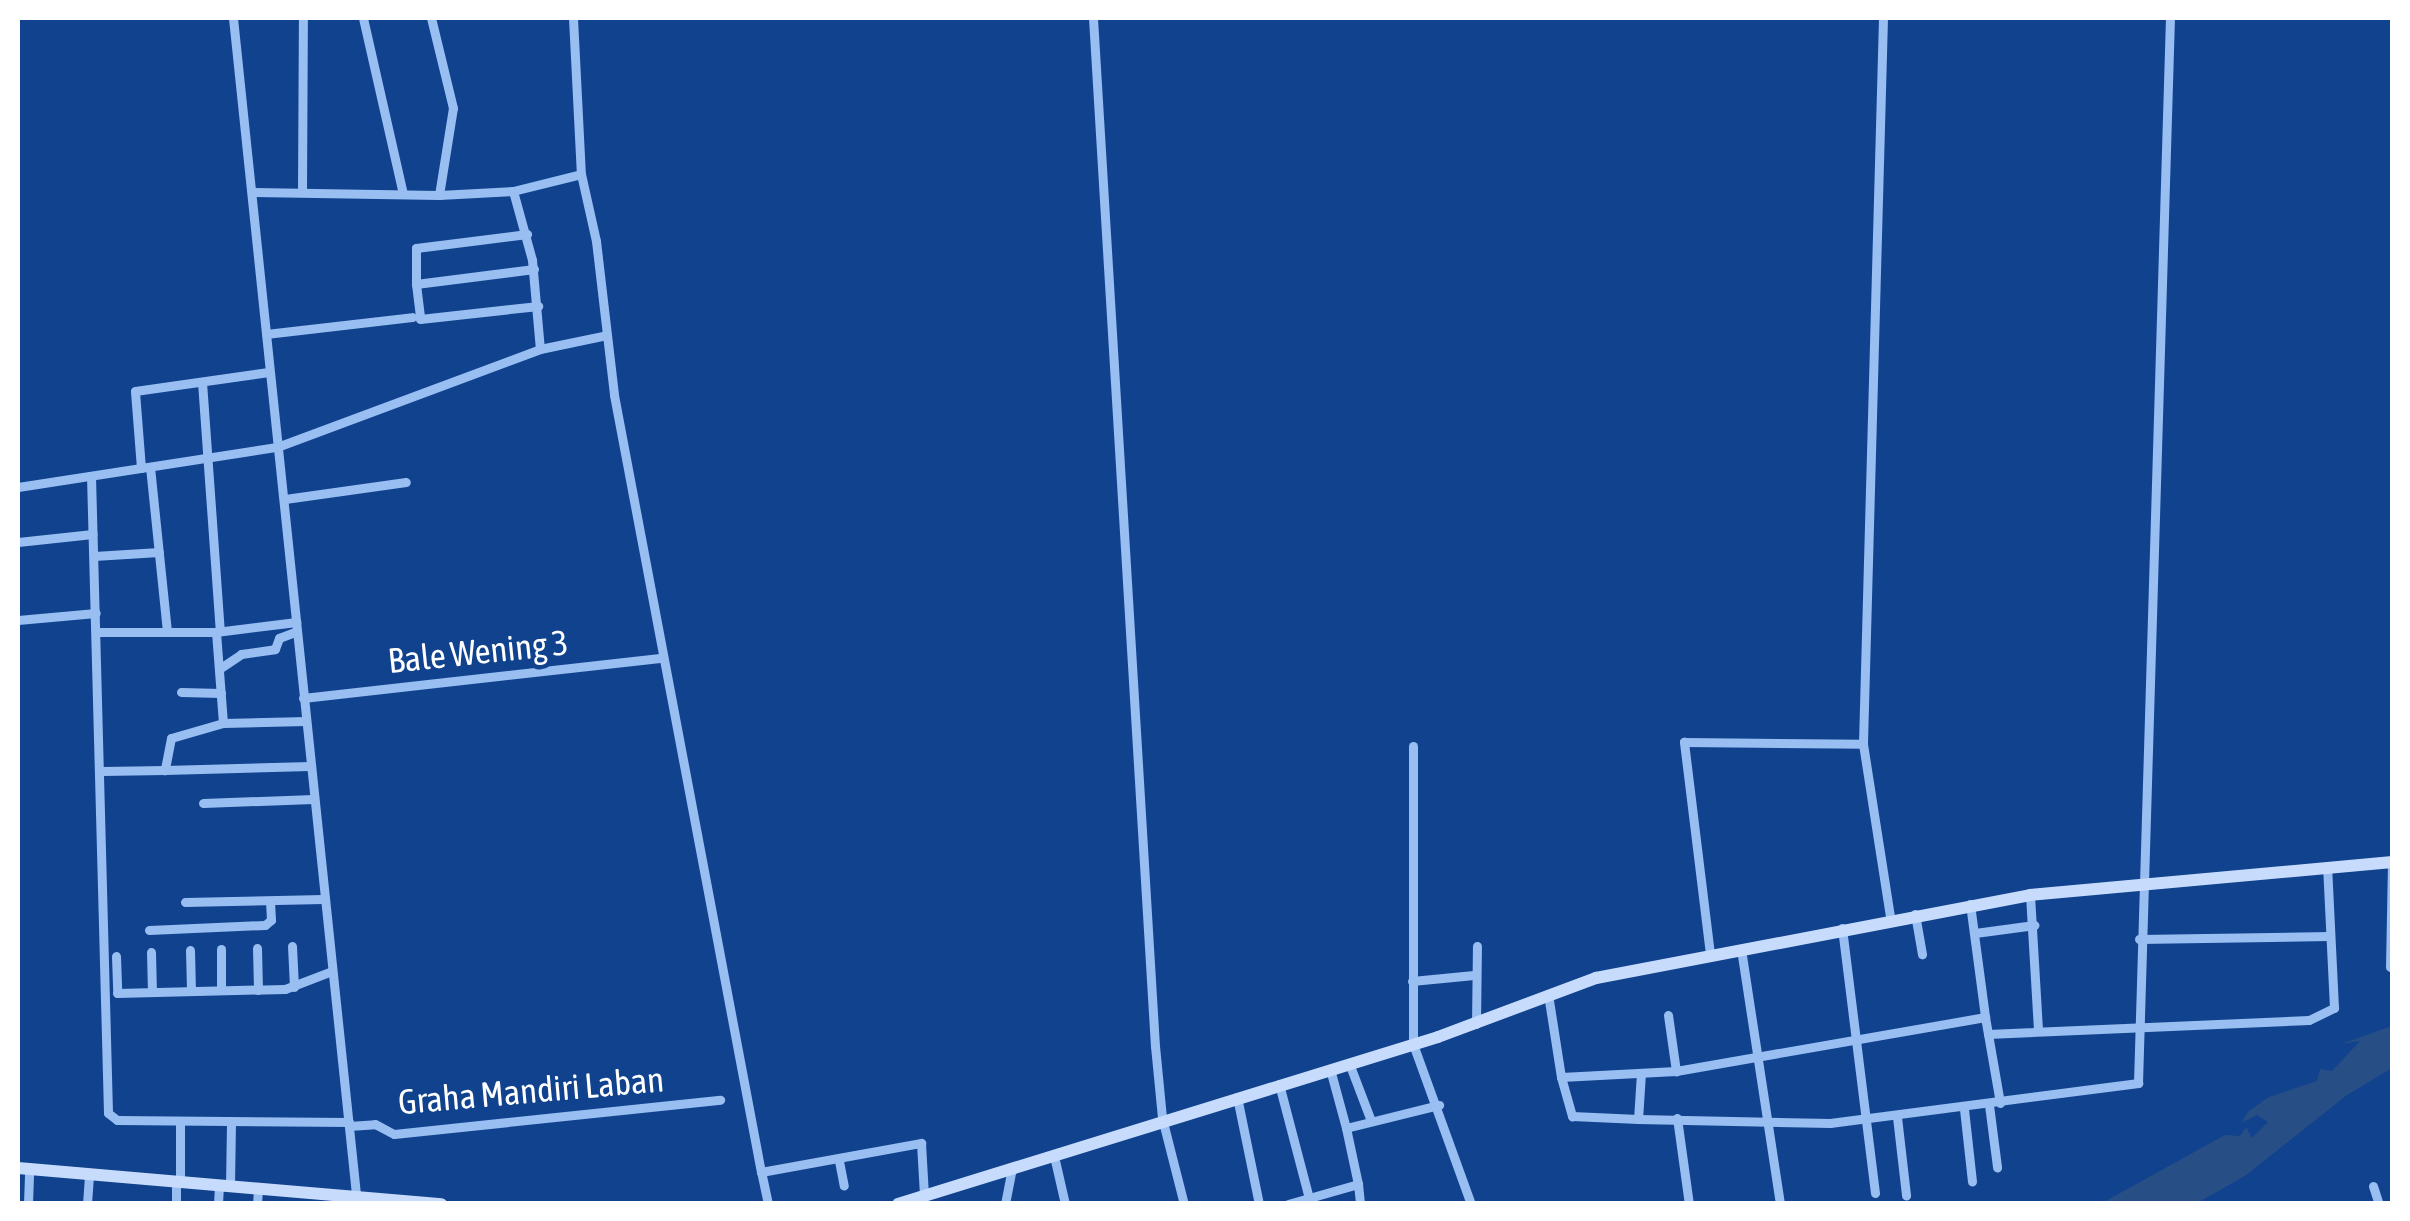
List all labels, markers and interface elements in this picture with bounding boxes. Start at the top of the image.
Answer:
street label: Bale Wening 3 [386,621,570,681]
street label: Graha Mandiri Laban [396,1057,666,1123]

